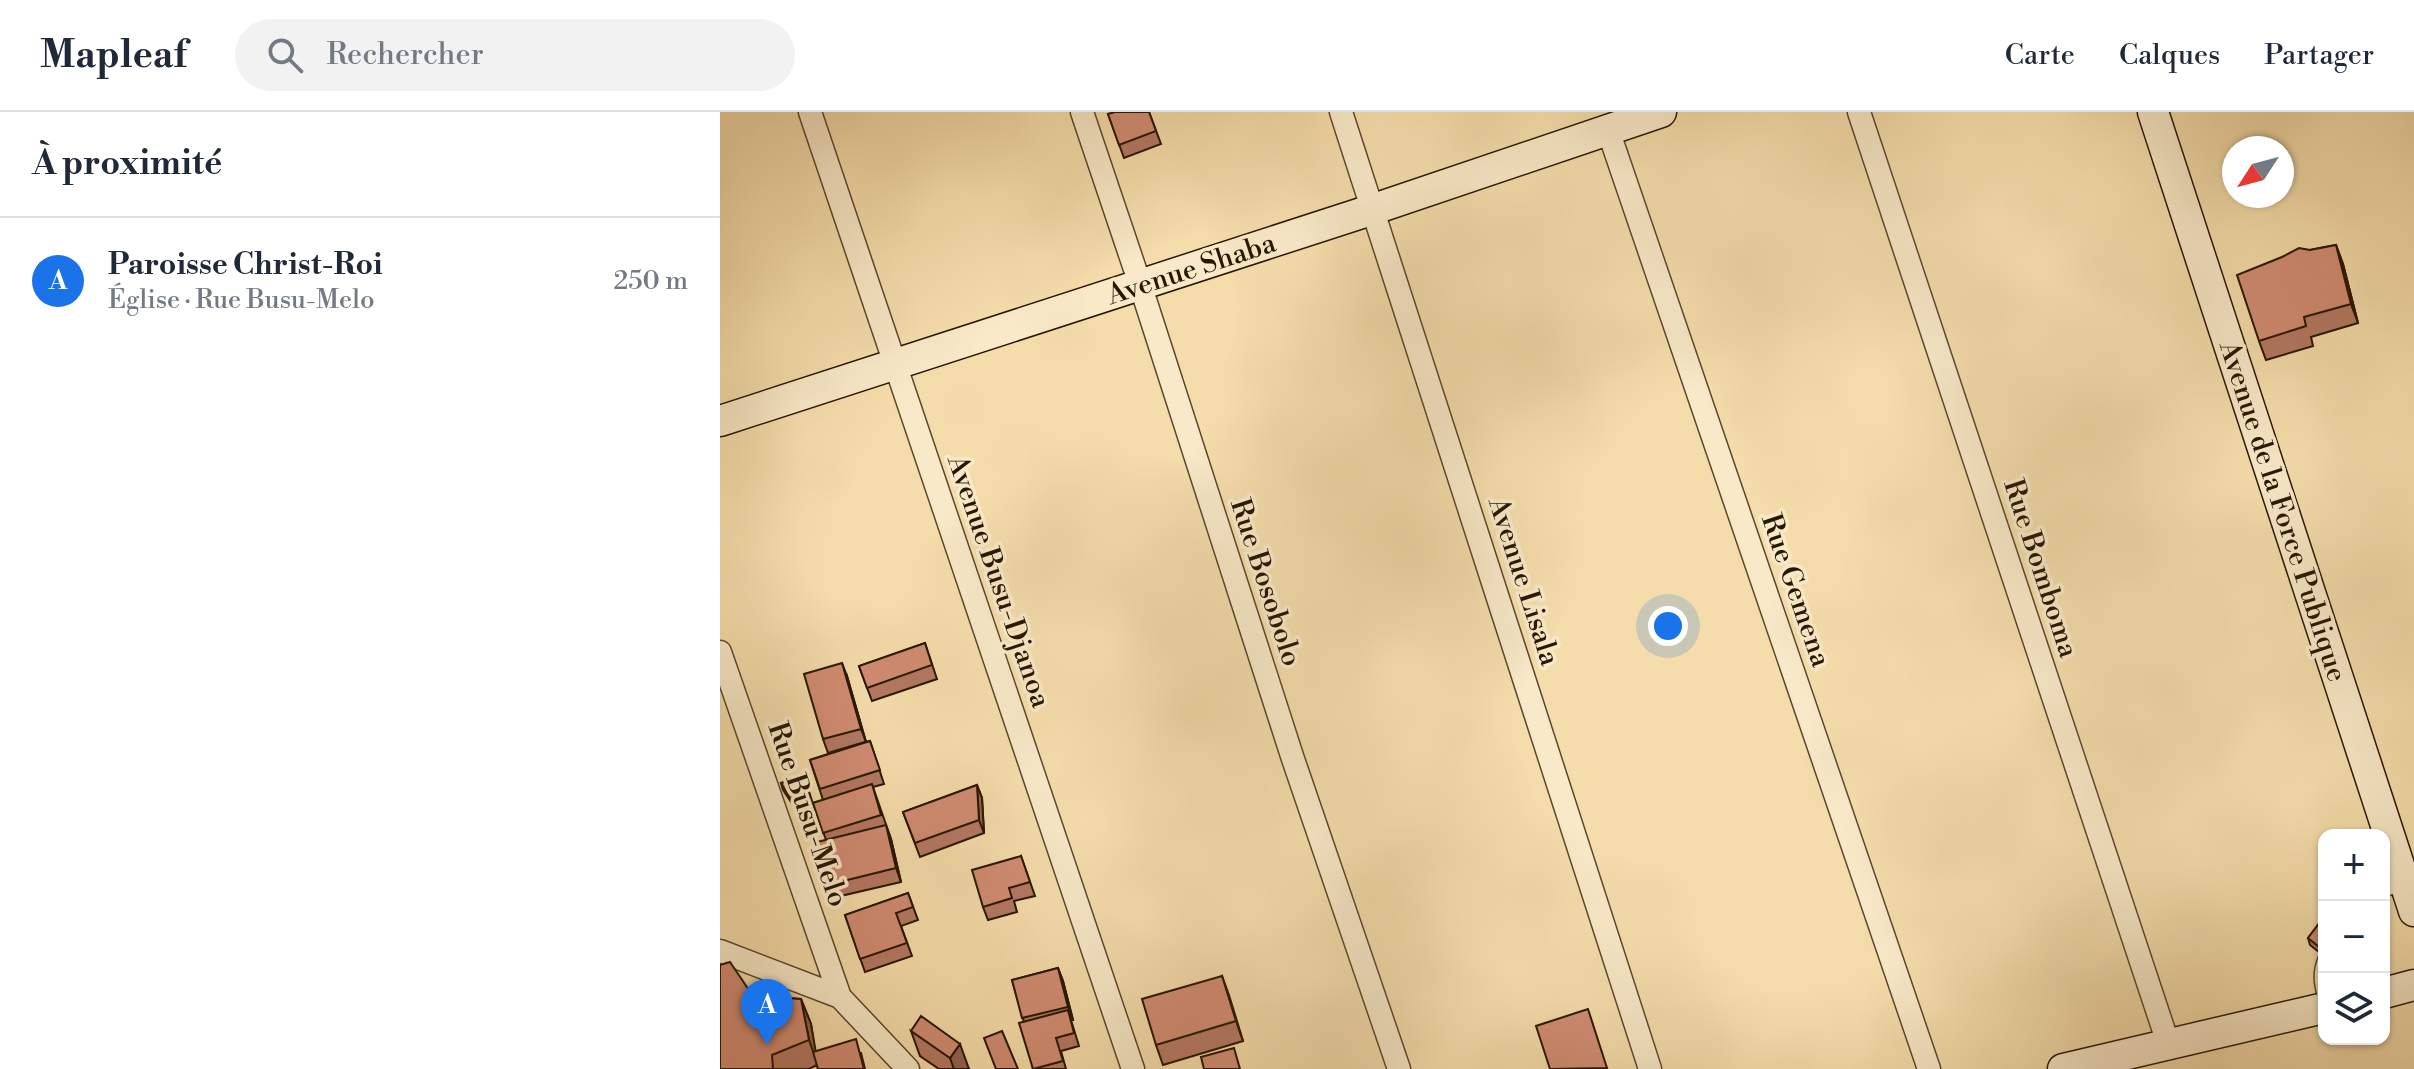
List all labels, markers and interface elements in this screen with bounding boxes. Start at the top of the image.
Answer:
search box [235,19,795,91]
text: Mapleaf [40,32,187,79]
icon: search [263,33,307,77]
text: Rechercher [327,36,484,74]
text: Carte [2005,38,2075,73]
text: Calques [2119,38,2220,73]
text: Partager [2264,38,2374,73]
north arrow [2222,136,2294,208]
text: À proximité [32,143,222,185]
street label: Avenue Shaba [1102,225,1281,313]
text: Paroisse Christ-Roi [108,246,383,284]
text: A [49,265,67,297]
text: 250 m [613,265,688,297]
text: Église · Rue Busu-Melo [108,284,375,316]
street label: Avenue de la Force Publique [2211,336,2354,686]
street label: Avenue Busu-Djanoa [939,450,1058,713]
street label: Rue Bomboma [1995,475,2086,663]
street label: Avenue Lisala [1480,492,1567,671]
street label: Rue Bosobolo [1222,494,1309,671]
street label: Rue Gemena [1753,509,1838,672]
your location [1648,606,1688,646]
street label: Rue Busu-Melo [760,718,856,911]
map controls [2318,829,2390,1045]
button: + [2318,829,2390,901]
button: − [2318,901,2390,973]
button: layers [2318,973,2390,1045]
pin: A [741,979,793,1045]

